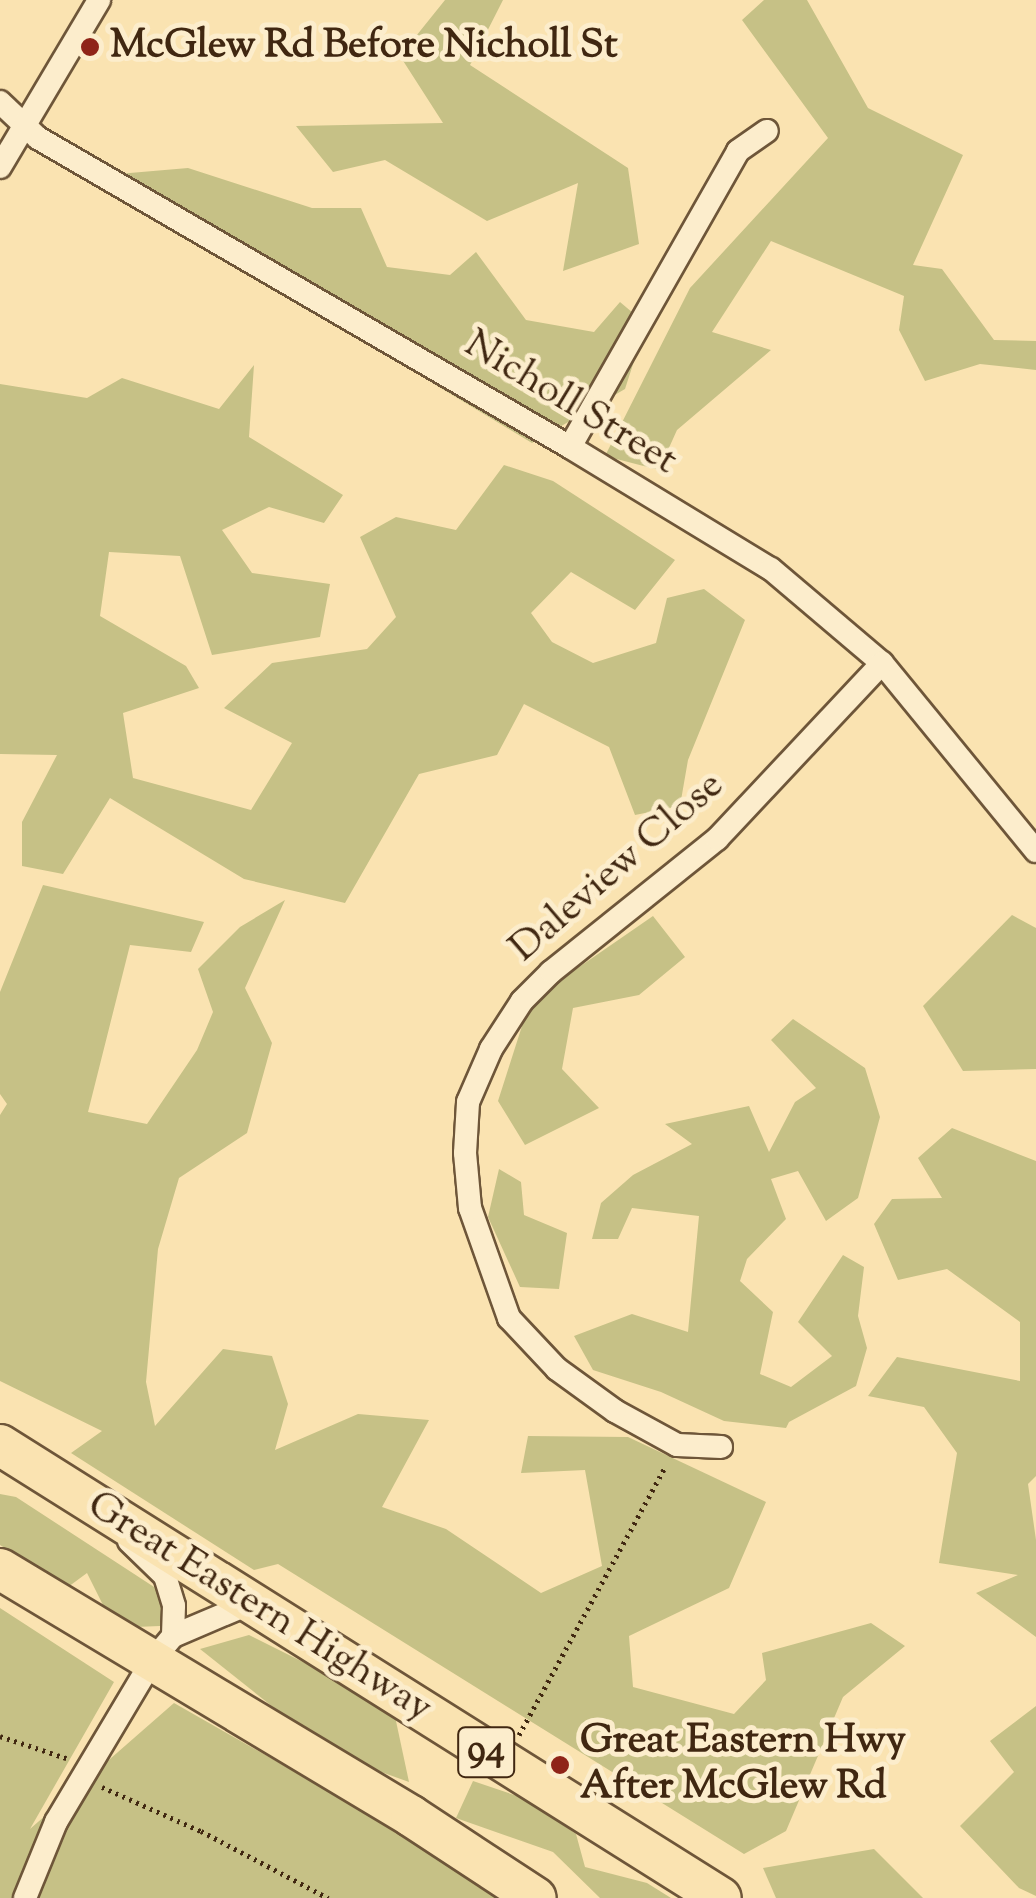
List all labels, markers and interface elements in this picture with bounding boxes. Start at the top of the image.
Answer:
place label: McGlew Rd Before Nicholl St [110,23,618,71]
marker: McGlew Rd Before Nicholl St [79,36,101,58]
street label: Nicholl Street [455,322,685,486]
street label: Daleview Close [502,762,734,974]
street label: Great Eastern Highway [78,1482,440,1734]
place label: Great Eastern Hwy After McGlew Rd [580,1718,906,1812]
road number: 94 [456,1719,516,1785]
marker: Great Eastern Hwy After McGlew Rd [549,1754,571,1776]

